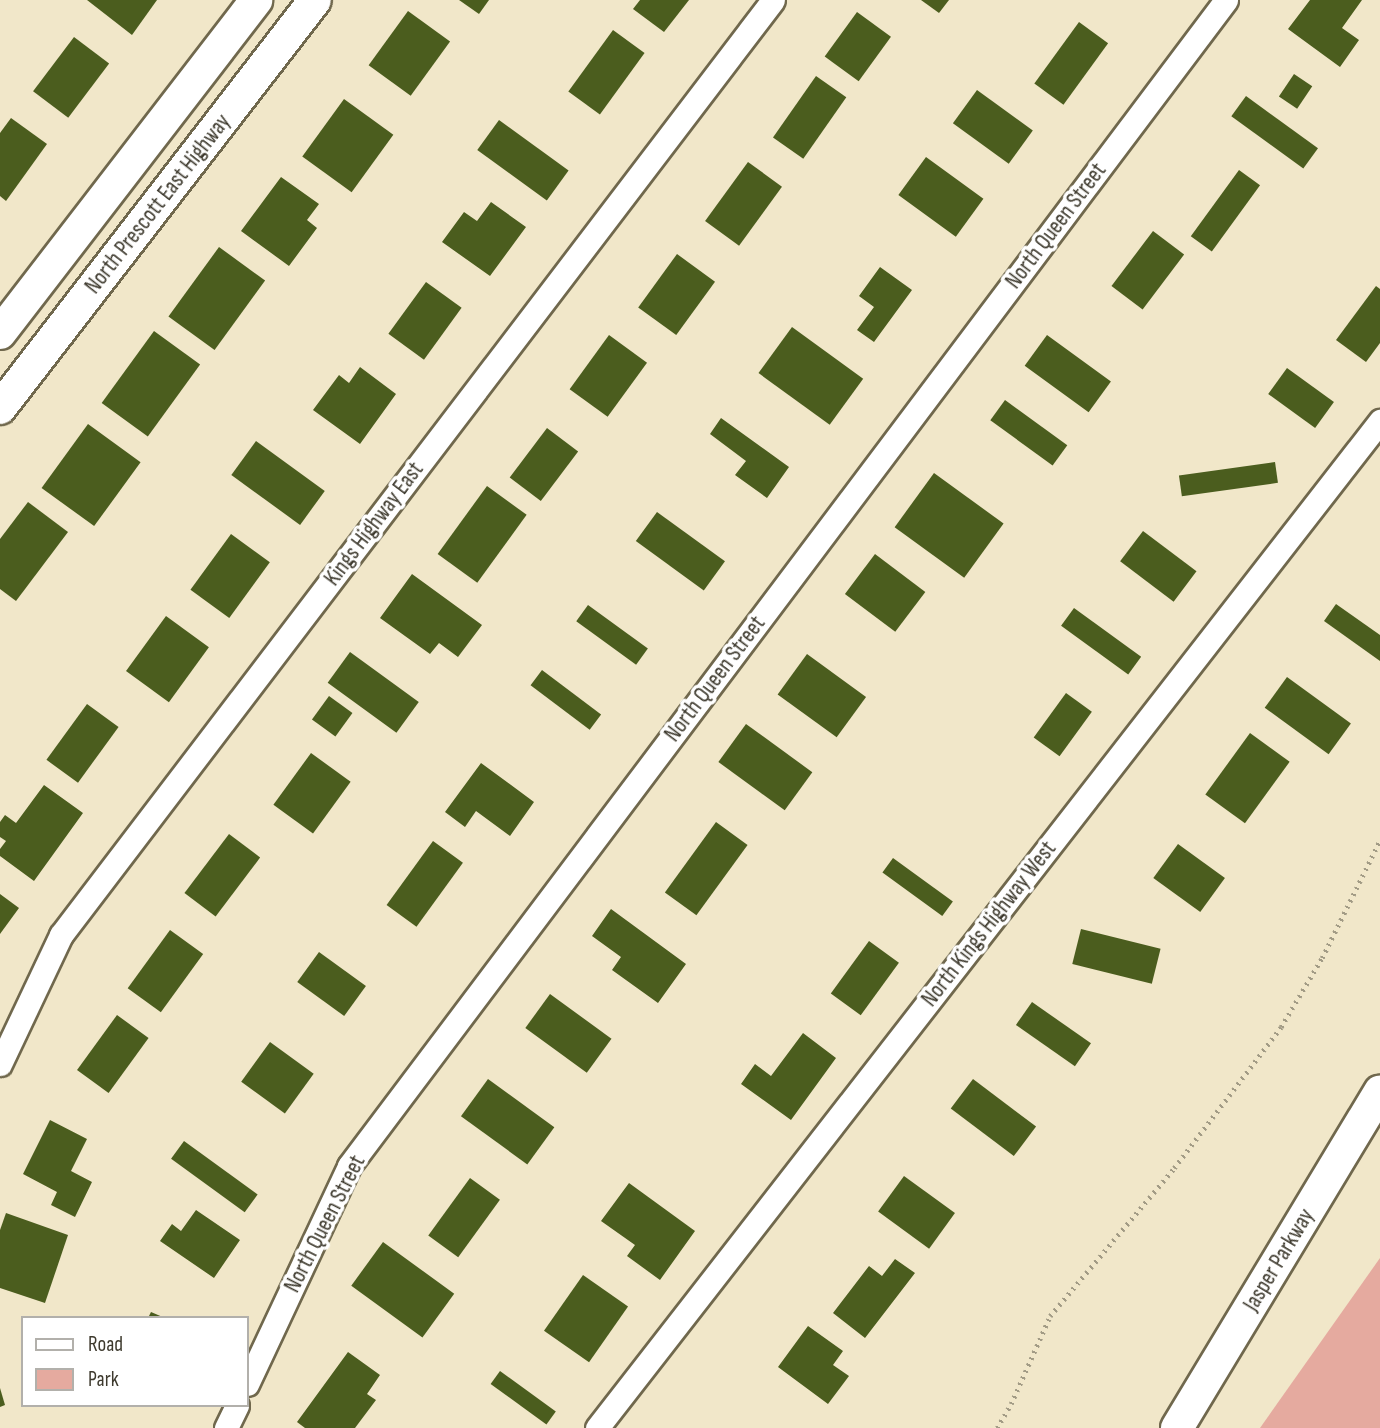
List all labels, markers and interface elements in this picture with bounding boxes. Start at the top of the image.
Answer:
street label: North Prescott East Highway [79,109,237,299]
street label: North Queen Street [1000,158,1112,294]
street label: Kings Highway East [319,457,429,591]
street label: North Queen Street [659,611,771,747]
street label: North Kings Highway West [916,836,1062,1012]
street label: North Queen Street [279,1151,371,1297]
street label: Jasper Parkway [1238,1204,1320,1316]
legend [21,1316,248,1407]
text: Road [88,1332,123,1357]
text: Park [88,1367,119,1392]

